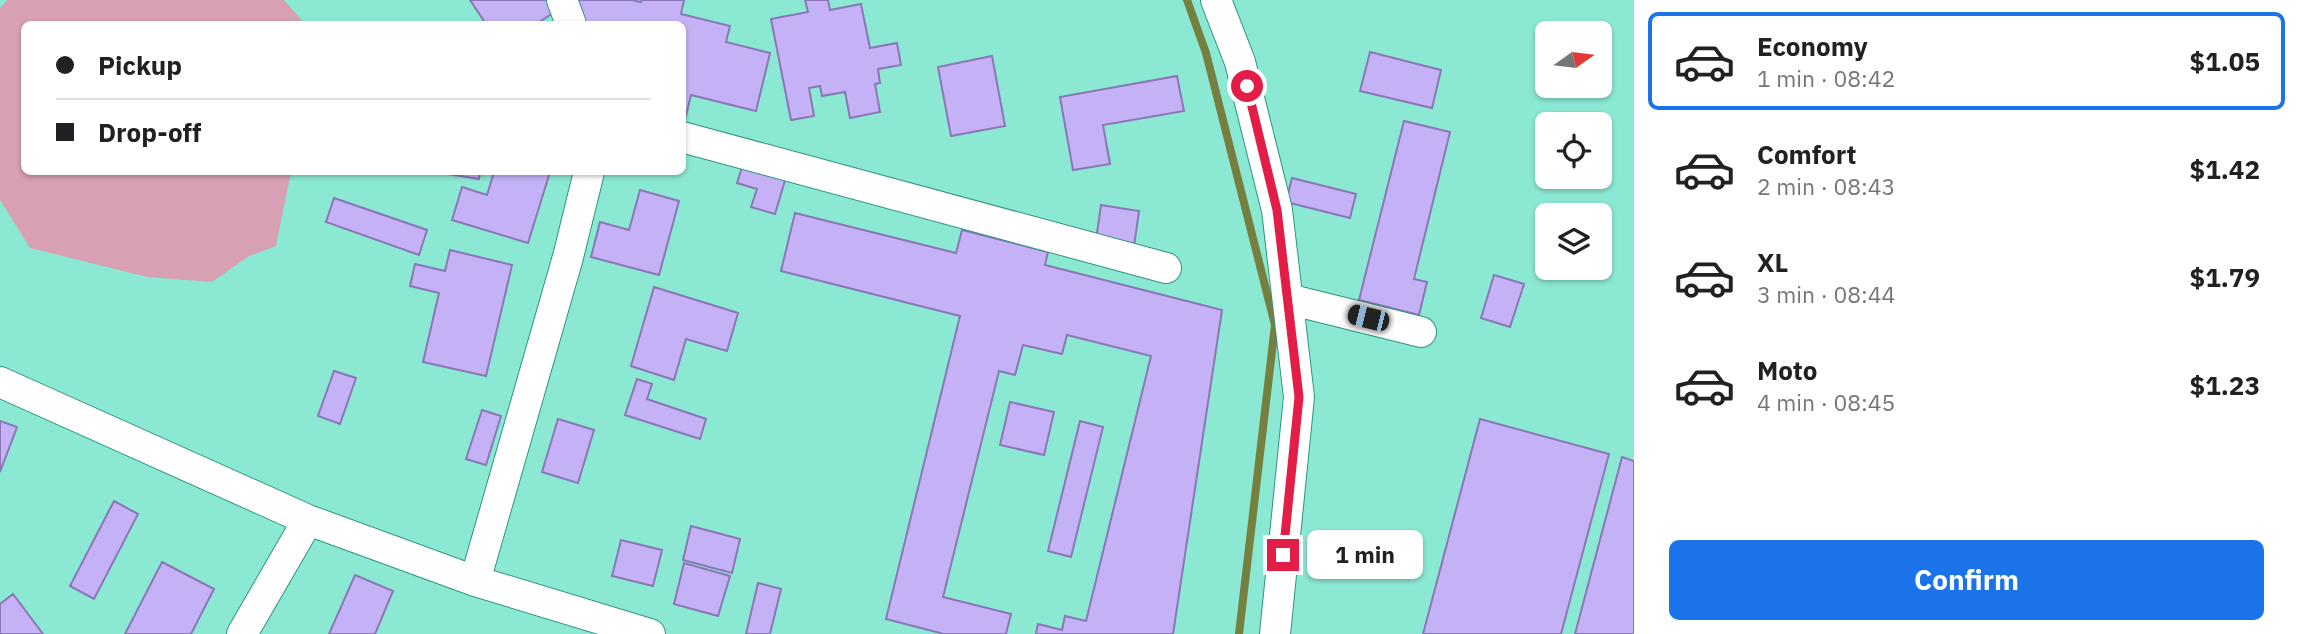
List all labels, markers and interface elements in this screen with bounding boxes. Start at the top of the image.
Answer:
north arrow [1535,21,1612,98]
map controls [1535,21,1612,280]
text: Economy [1757,29,1868,63]
icon: car [1673,30,1736,93]
text: $1.05 [2190,44,2260,78]
text: Pickup [98,48,182,82]
text: 1 min · 08:42 [1757,63,1895,93]
route start [1231,70,1263,102]
button: locate [1535,112,1612,189]
text: Drop-off [98,115,201,149]
text: Comfort [1757,137,1856,171]
icon: car [1673,138,1736,201]
text: $1.42 [2190,152,2260,186]
text: 2 min · 08:43 [1757,171,1895,201]
button: layers [1535,203,1612,280]
text: XL [1757,245,1788,279]
icon: car [1673,246,1736,309]
text: $1.79 [2190,260,2260,294]
text: 3 min · 08:44 [1757,279,1895,309]
car [1346,303,1391,333]
text: Moto [1757,353,1817,387]
icon: car [1673,354,1736,417]
text: $1.23 [2190,368,2260,402]
text: 4 min · 08:45 [1757,387,1895,417]
callout: 1 min [1308,530,1423,580]
route end [1267,539,1299,571]
text: 1 min [1335,539,1395,569]
button: Confirm [1669,540,2264,620]

